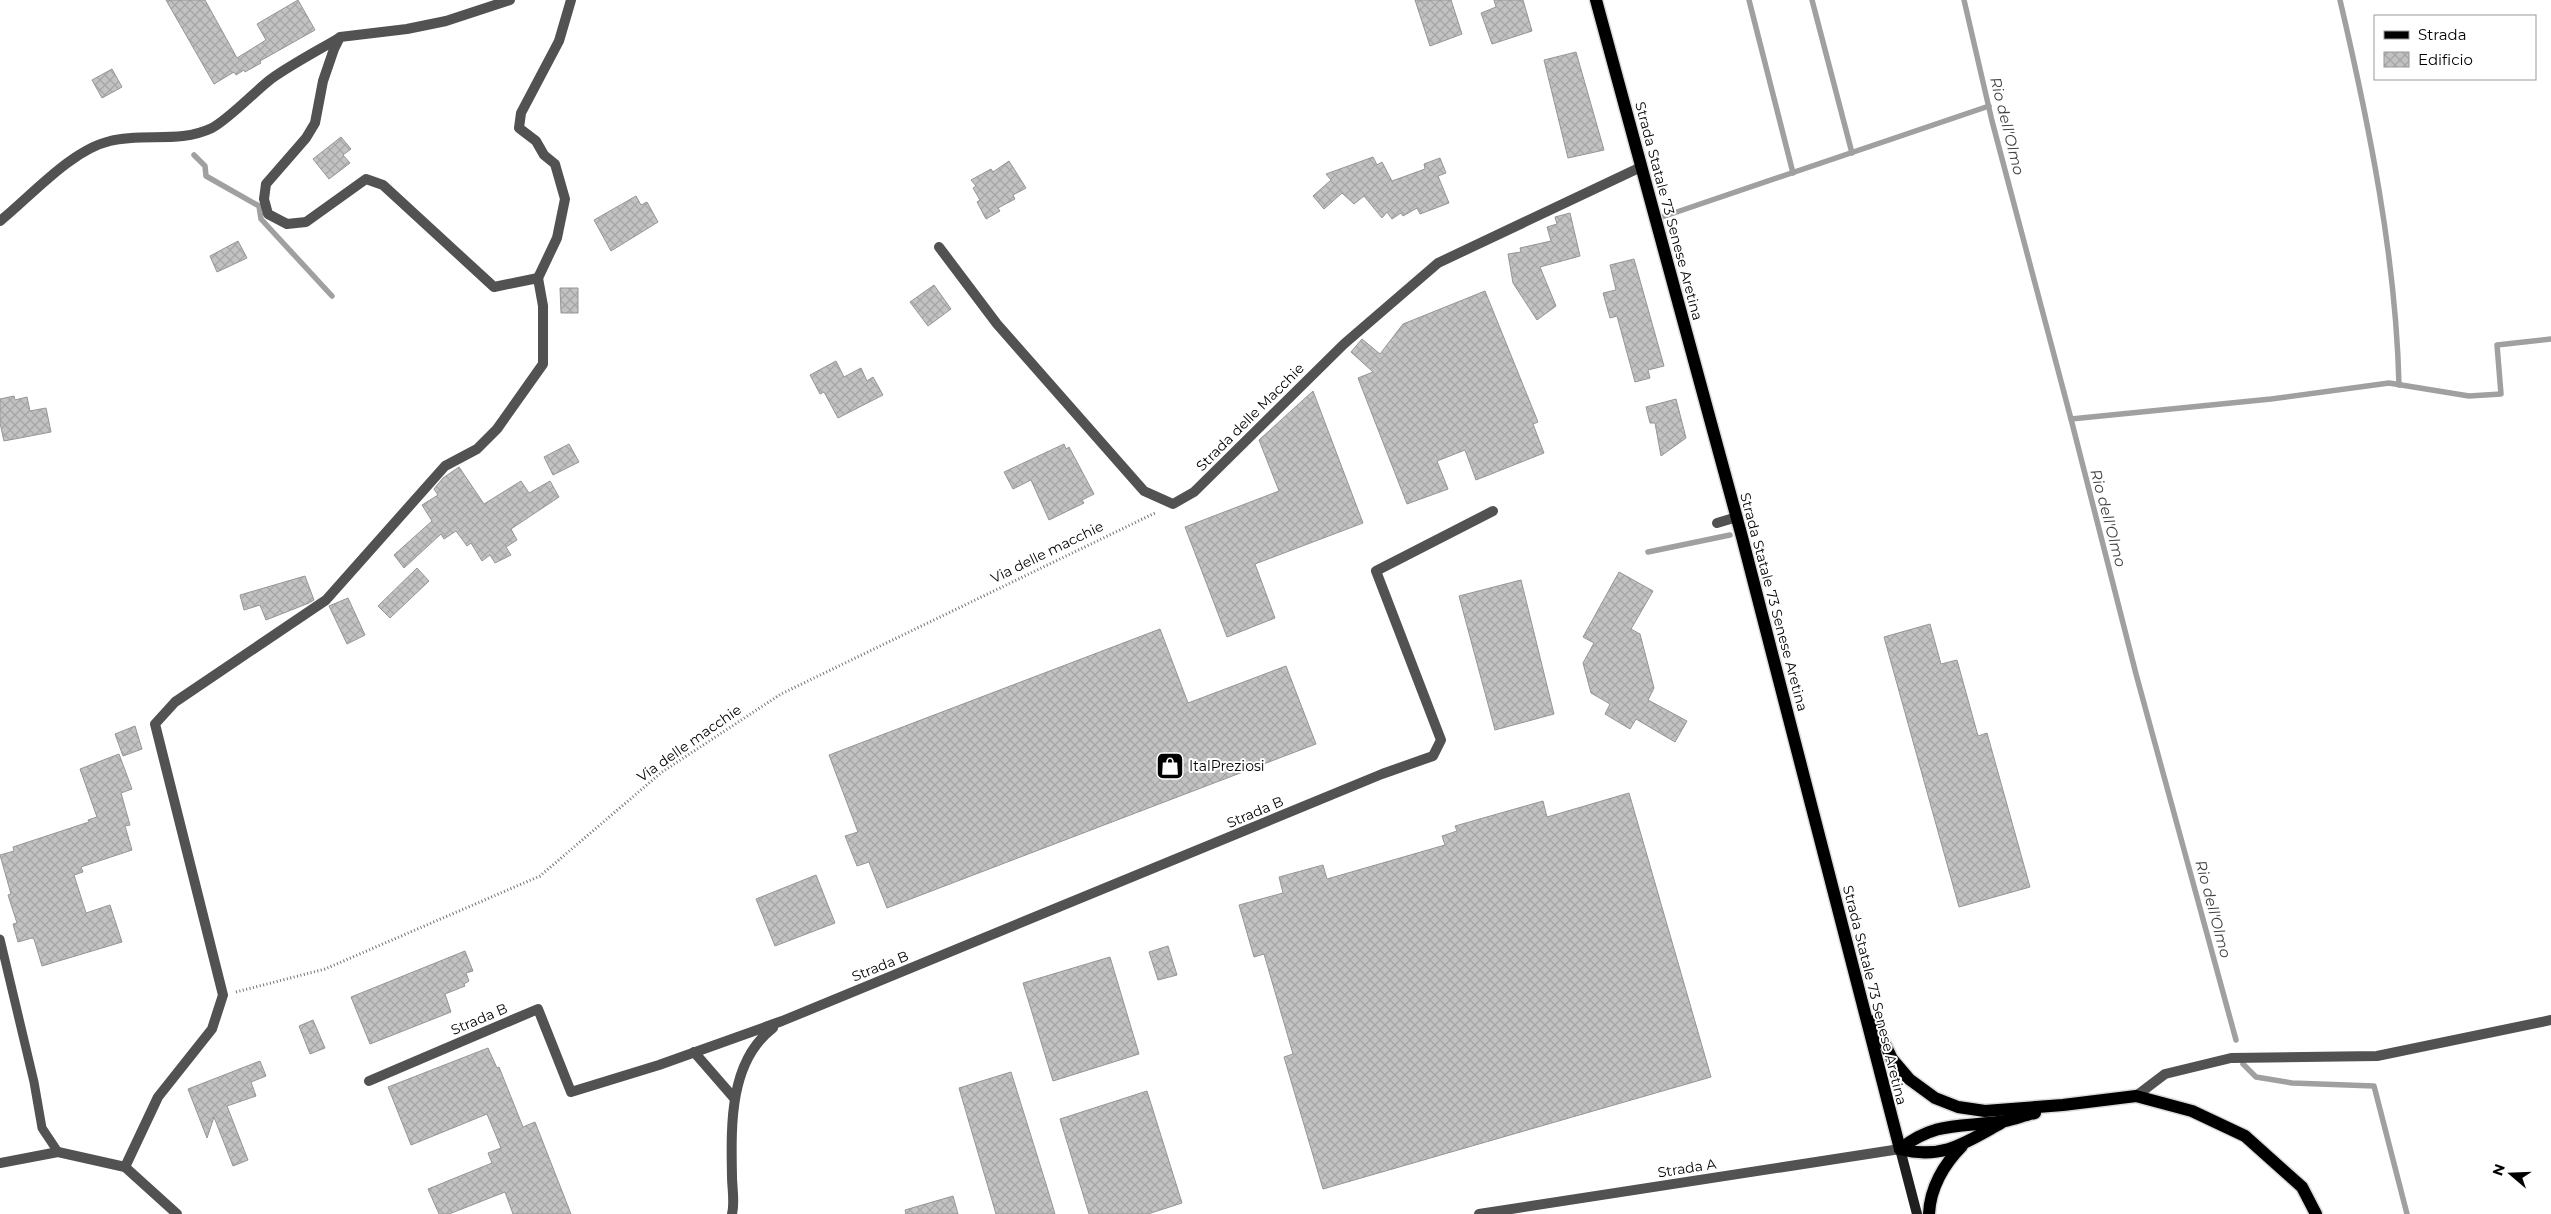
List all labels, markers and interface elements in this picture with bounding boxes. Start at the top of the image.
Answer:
legend [2374,15,2536,80]
text: Strada [2418,25,2467,44]
text: Edificio [2418,50,2473,69]
water label: Rio dell'Olmo [1986,75,2029,177]
street label: Strada Statale 73 Senese Aretina [1631,100,1707,322]
street label: Strada delle Macchie [1192,359,1308,475]
water label: Rio dell'Olmo [2086,467,2131,569]
street label: Strada Statale 73 Senese Aretina [1736,491,1812,713]
street label: Via delle macchie [988,517,1106,587]
street label: Via delle macchie [633,700,745,786]
shop icon: ItalPreziosi [1155,751,1185,781]
place label: ItalPreziosi [1189,757,1265,775]
street label: Strada B [1224,792,1286,832]
water label: Rio dell'Olmo [2191,858,2236,960]
street label: Strada Statale 73 Senese Aretina [1839,883,1911,1107]
street label: Strada B [849,946,911,986]
street label: Strada B [448,999,510,1039]
north arrow [2486,1149,2536,1199]
street label: Strada A [1656,1154,1719,1182]
text: N [2488,1161,2509,1178]

